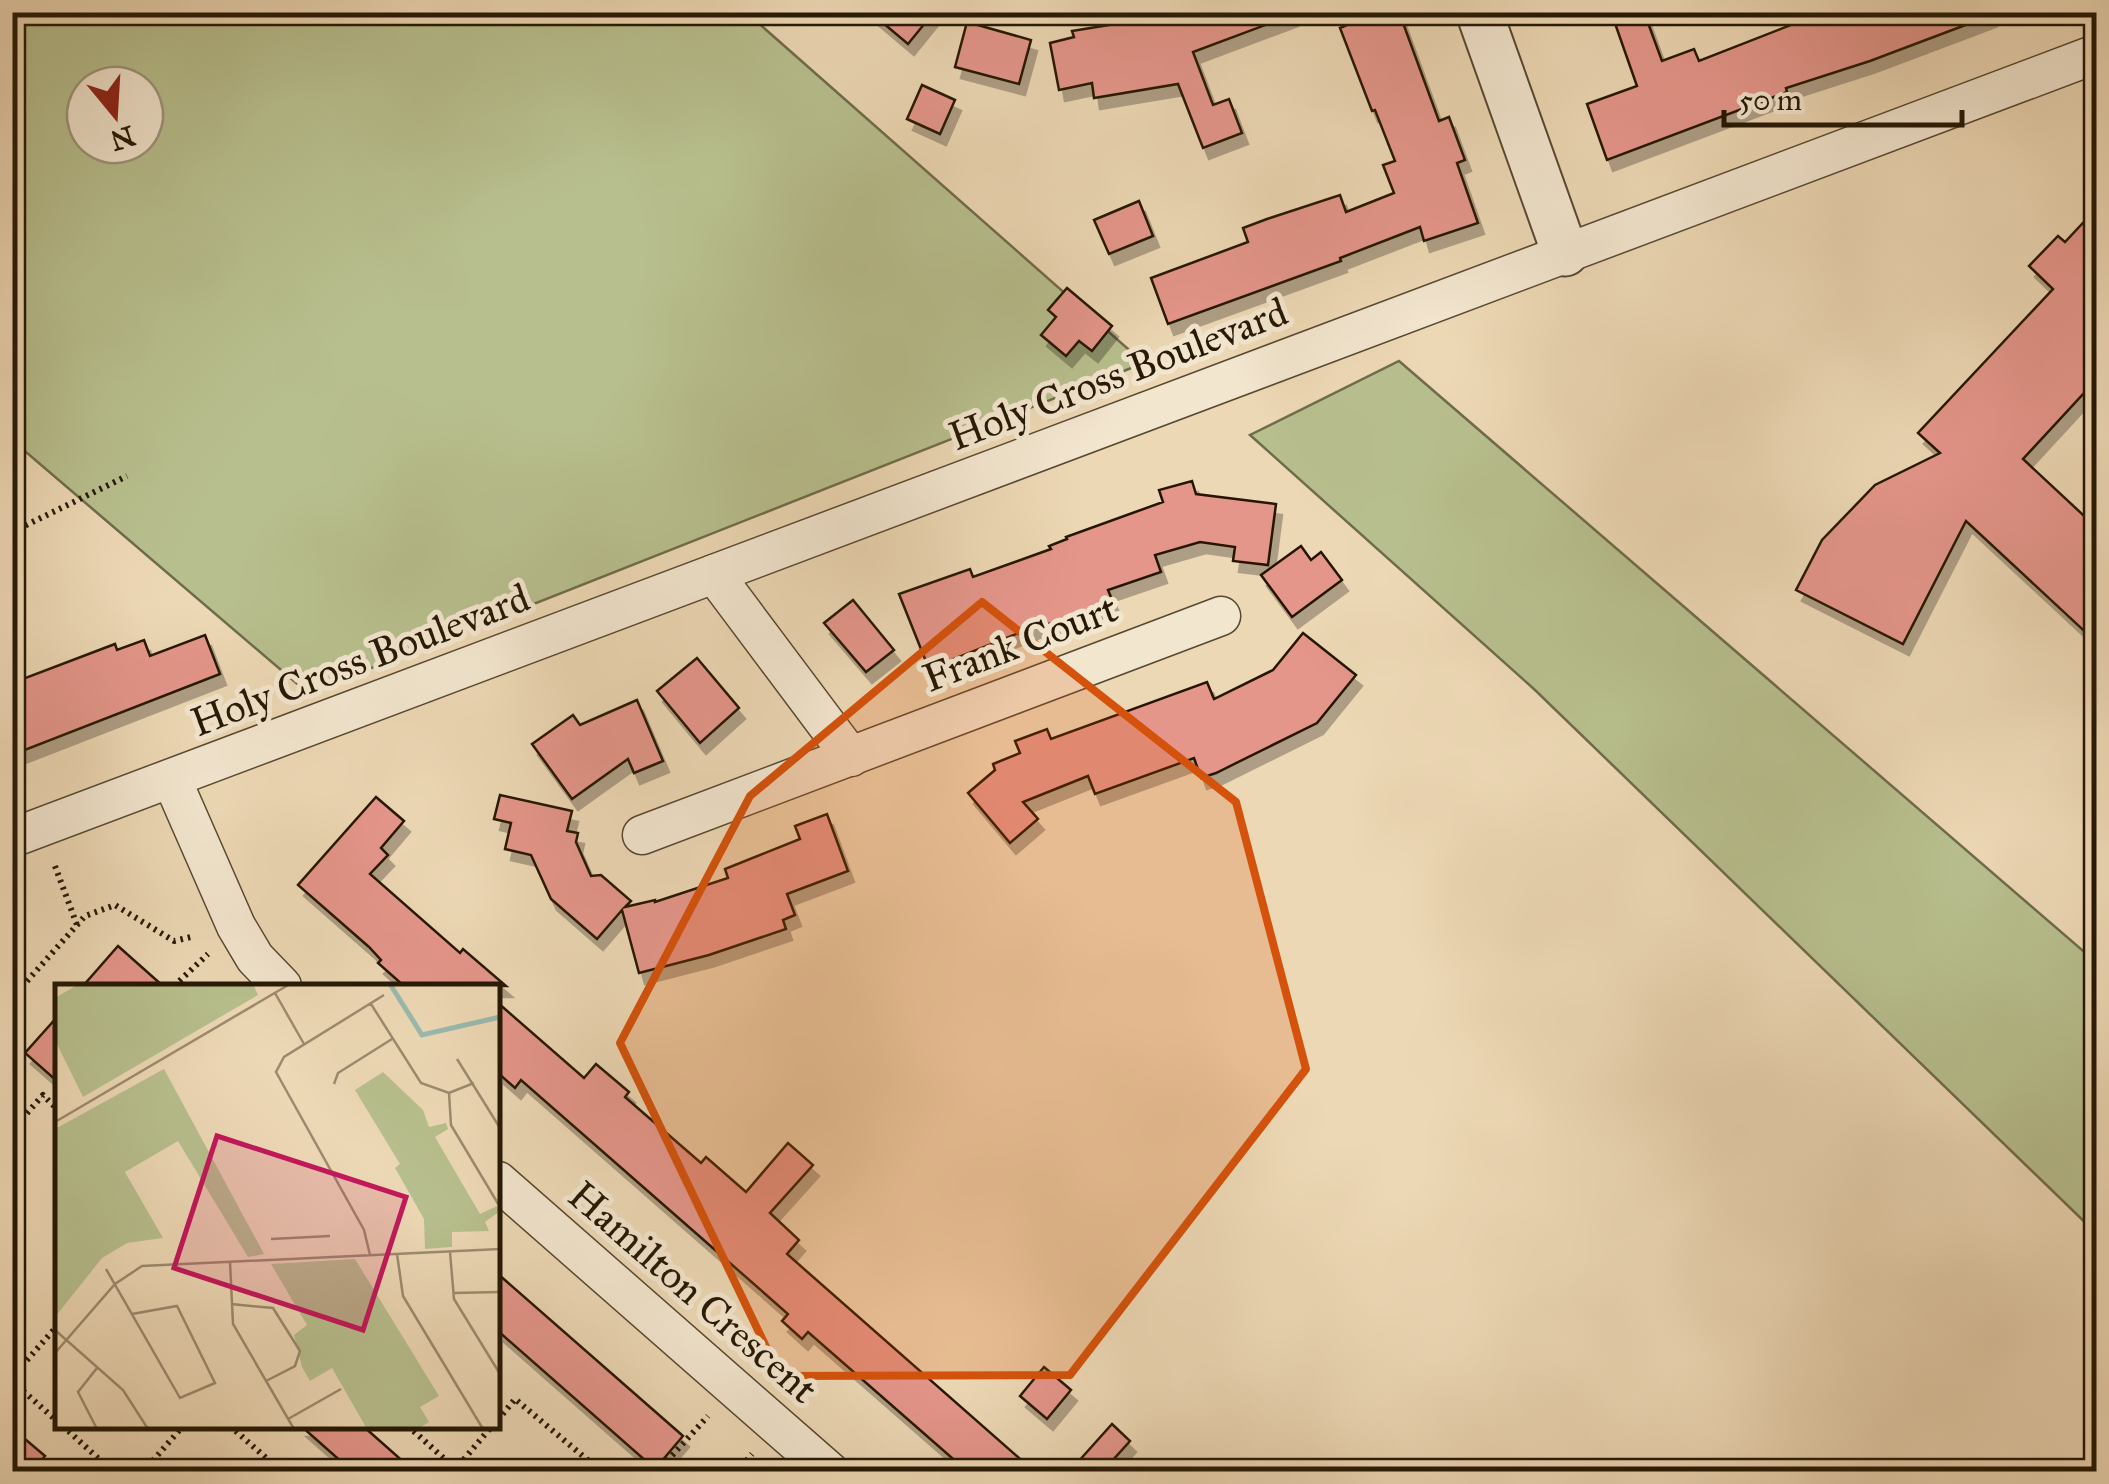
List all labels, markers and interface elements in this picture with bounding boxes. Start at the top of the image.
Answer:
north arrow [65,65,165,165]
scale bar [1724,65,1962,127]
text: 50 m [1739,82,1802,118]
text: N [106,118,139,159]
street label: Holy Cross Boulevard [942,287,1294,461]
street label: Holy Cross Boulevard [184,573,536,747]
street label: Frank Court [916,584,1124,702]
inset map [55,984,500,1429]
street label: Hamilton Crescent [558,1170,828,1414]

